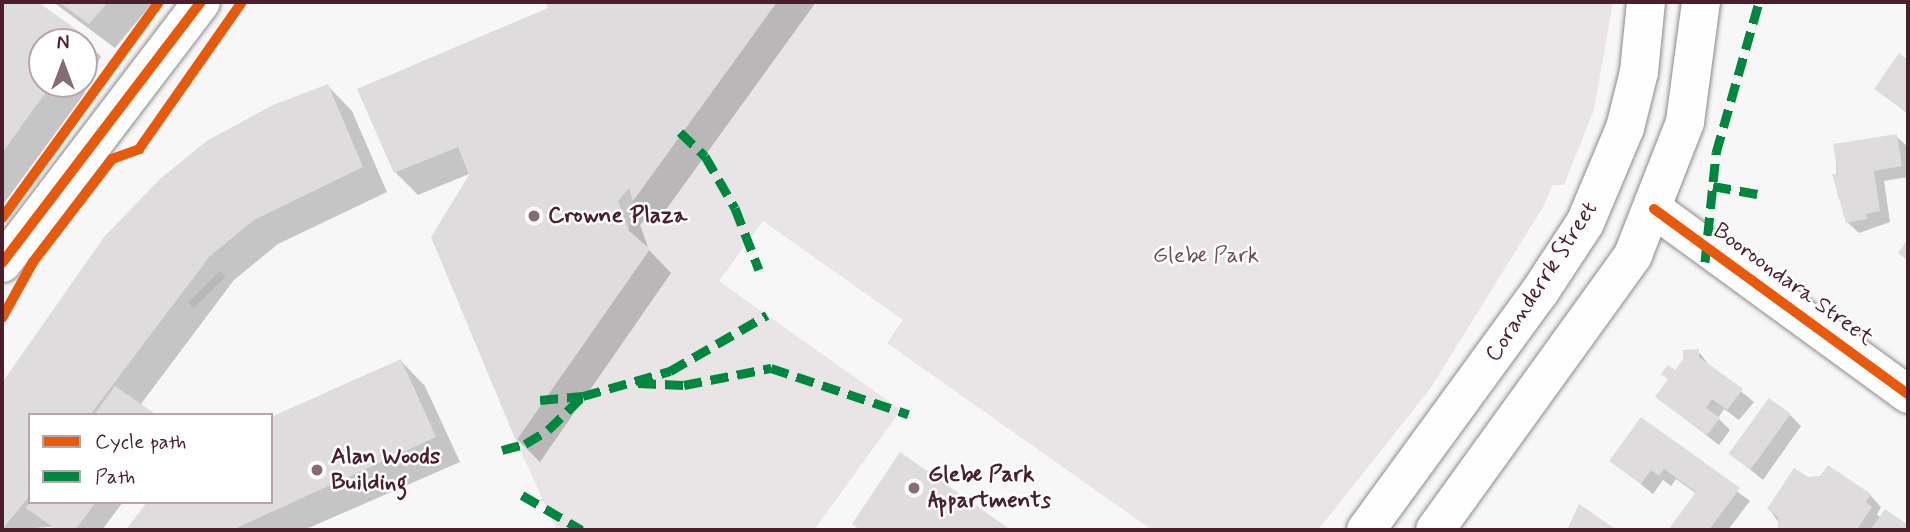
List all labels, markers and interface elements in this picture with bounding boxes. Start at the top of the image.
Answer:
north arrow [28,28,98,98]
text: N [57,31,69,56]
street label: Coranderrk Street [1479,195,1605,369]
place label: Crowne Plaza [548,202,683,230]
marker: Crowne Plaza [526,208,542,224]
street label: Booroondara Street [1707,218,1879,352]
park label: Glebe Park [1153,242,1259,270]
legend [28,413,273,504]
text: Cycle path [95,428,186,456]
place label: Alan Woods Building [331,443,442,497]
place label: Glebe Park Appartments [928,461,1051,515]
marker: Alan Woods Building [309,462,325,478]
text: Path [95,463,135,491]
marker: Glebe Park Appartments [906,480,922,496]

